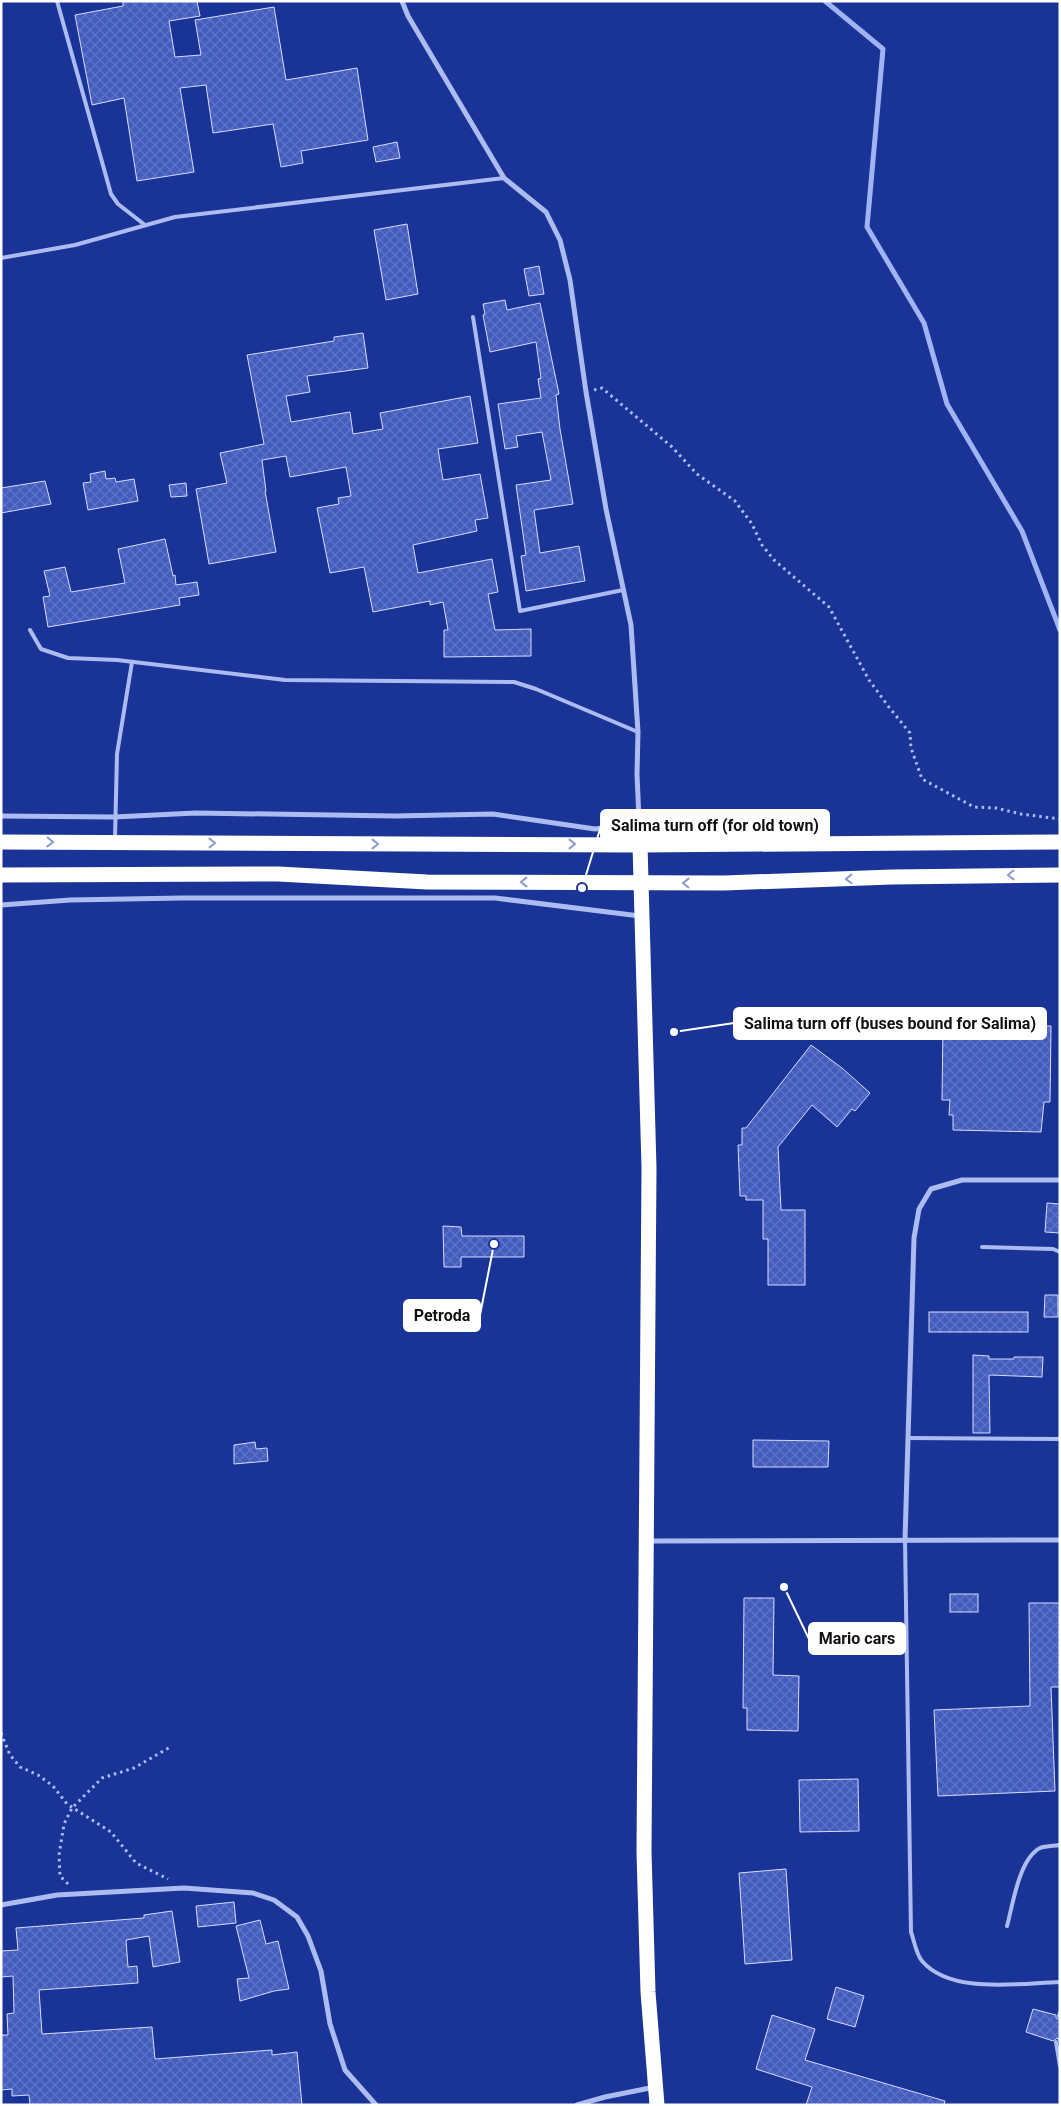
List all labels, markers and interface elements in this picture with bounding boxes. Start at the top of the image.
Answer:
callout: Salima turn off (for old town) [601,810,829,841]
text: Salima turn off (for old town) [611,816,819,835]
one-way arrow [46,837,54,847]
one-way arrow [209,838,217,848]
one-way arrow [372,839,379,849]
one-way arrow [569,839,577,849]
one-way arrow [1007,870,1015,881]
one-way arrow [844,873,852,884]
one-way arrow [519,877,527,887]
one-way arrow [682,878,690,888]
callout: Salima turn off (buses bound for Salima) [734,1008,1046,1039]
text: Salima turn off (buses bound for Salima) [744,1014,1036,1033]
callout: Petroda [404,1300,480,1331]
text: Petroda [414,1306,471,1325]
callout: Mario cars [809,1623,905,1654]
text: Mario cars [819,1629,895,1648]

